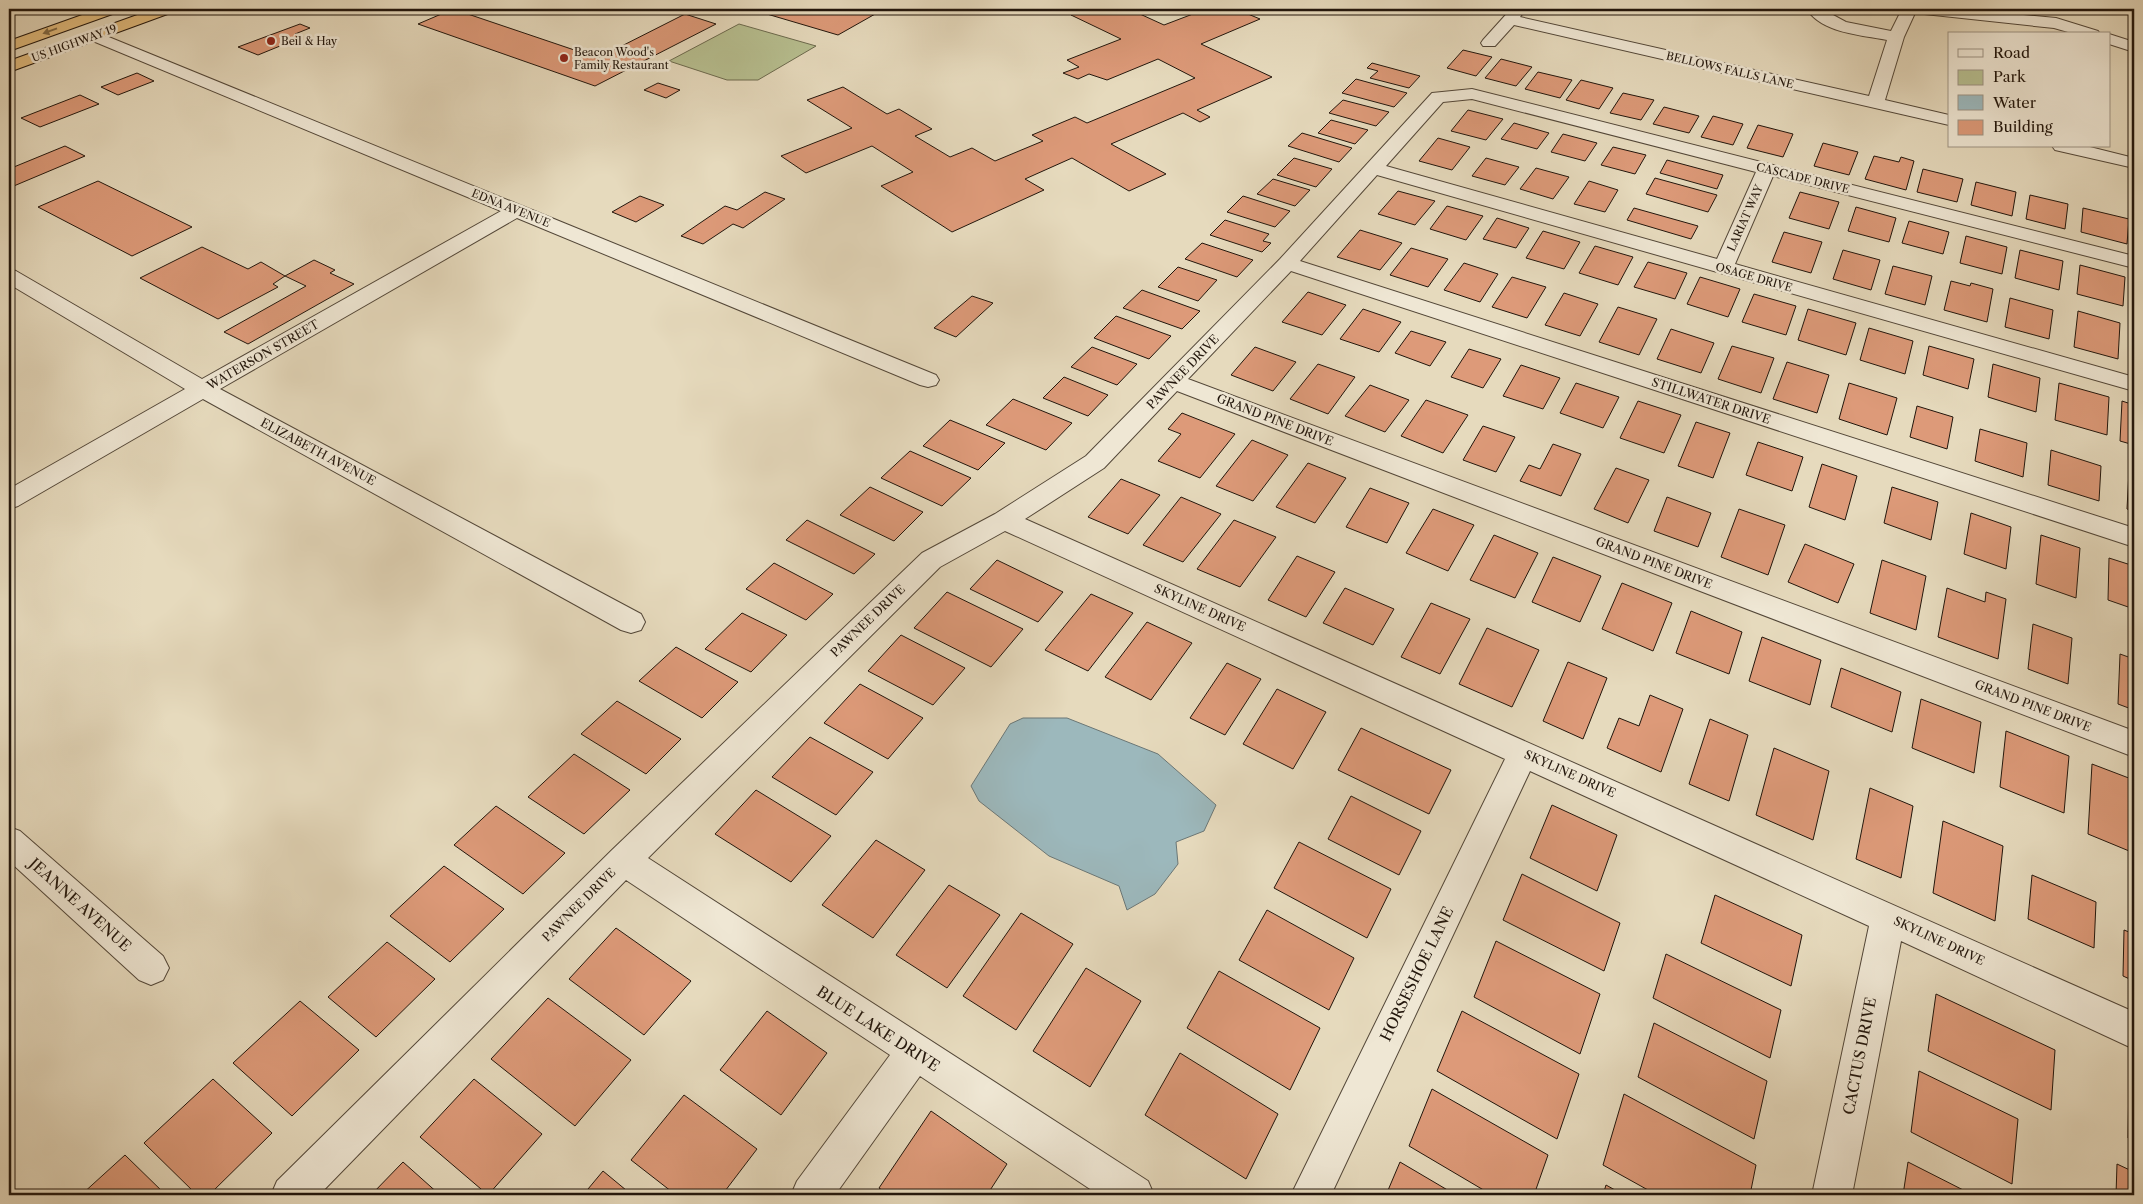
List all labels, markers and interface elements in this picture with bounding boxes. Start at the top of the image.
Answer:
street label: US HIGHWAY 19 [30,21,118,65]
one-way arrow [43,28,58,35]
legend [1948,32,2110,148]
place label: Beil & Hay [281,34,338,48]
marker: Beil & Hay [265,35,277,47]
text: Road [1993,43,2030,62]
place label: Beacon Wood's Family Restaurant [574,45,669,72]
street label: BELLOWS FALLS LANE [1665,49,1796,92]
marker: Beacon Wood's Family Restaurant [558,52,570,64]
text: Park [1993,67,2027,86]
text: Water [1992,93,2037,112]
text: Building [1993,117,2053,136]
street label: CASCADE DRIVE [1755,160,1852,196]
street label: LARIAT WAY [1724,182,1766,254]
street label: EDNA AVENUE [470,186,553,230]
street label: OSAGE DRIVE [1714,259,1794,295]
street label: WATERSON STREET [203,316,321,393]
street label: PAWNEE DRIVE [1143,331,1222,412]
street label: STILLWATER DRIVE [1650,374,1773,427]
street label: GRAND PINE DRIVE [1215,390,1336,449]
street label: ELIZABETH AVENUE [258,415,379,488]
street label: GRAND PINE DRIVE [1594,533,1715,592]
street label: PAWNEE DRIVE [827,581,908,660]
street label: SKYLINE DRIVE [1152,581,1248,634]
street label: GRAND PINE DRIVE [1973,676,2094,735]
street label: SKYLINE DRIVE [1522,747,1618,800]
street label: JEANNE AVENUE [24,852,135,955]
street label: PAWNEE DRIVE [539,865,619,945]
street label: HORSESHOE LANE [1376,903,1457,1044]
street label: SKYLINE DRIVE [1891,913,1987,968]
street label: BLUE LAKE DRIVE [813,982,943,1075]
street label: CACTUS DRIVE [1839,996,1880,1116]

